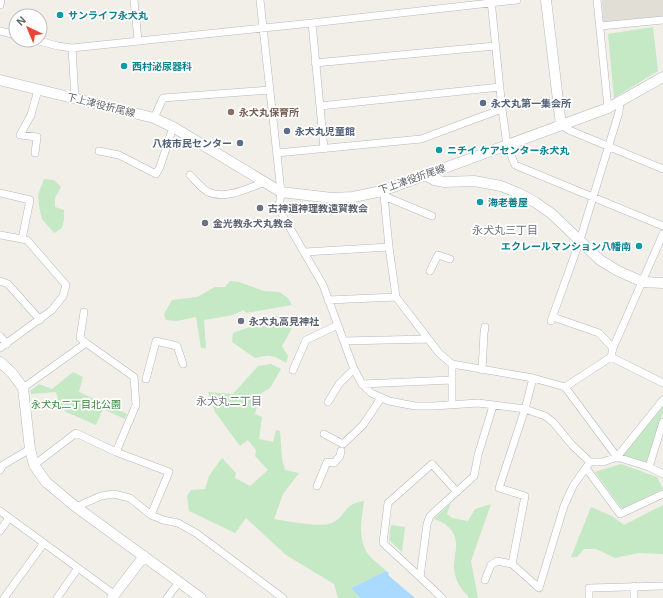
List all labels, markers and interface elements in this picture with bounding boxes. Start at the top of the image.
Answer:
north arrow [8,8,48,48]
marker: サンライフ永犬丸 [55,10,65,20]
place label: サンライフ永犬丸 [68,10,148,21]
text: N [14,14,28,28]
marker: 西村泌尿器科 [119,61,129,71]
place label: 西村泌尿器科 [132,61,192,72]
street label: 下上津役折尾線 [66,91,136,119]
marker: 永犬丸第一集会所 [478,98,488,108]
place label: 永犬丸第一集会所 [491,98,571,109]
marker: 永犬丸保育所 [226,107,236,117]
place label: 永犬丸保育所 [239,107,299,118]
marker: 永犬丸児童館 [282,126,292,136]
place label: 永犬丸児童館 [295,126,355,137]
place label: 八枝市民センター [152,138,232,149]
marker: 八枝市民センター [235,138,245,148]
marker: ニチイ ケアセンター永犬丸 [434,145,444,155]
place label: ニチイ ケアセンター永犬丸 [447,145,570,156]
street label: 下上津役折尾線 [377,162,447,196]
marker: 海老善屋 [475,197,485,207]
place label: 海老善屋 [488,197,528,208]
marker: 古神道神理教遠賀教会 [255,203,265,213]
place label: 古神道神理教遠賀教会 [268,203,368,214]
marker: 金光教永犬丸教会 [200,218,210,228]
place label: 金光教永犬丸教会 [213,218,293,229]
district label: 永犬丸三丁目 [472,224,538,236]
place label: エクレールマンション八幡南 [501,241,631,252]
marker: エクレールマンション八幡南 [634,241,644,251]
marker: 永犬丸高見神社 [236,316,246,326]
place label: 永犬丸高見神社 [249,316,320,327]
district label: 永犬丸二丁目 [196,395,262,407]
park label: 永犬丸二丁目北公園 [31,399,121,410]

